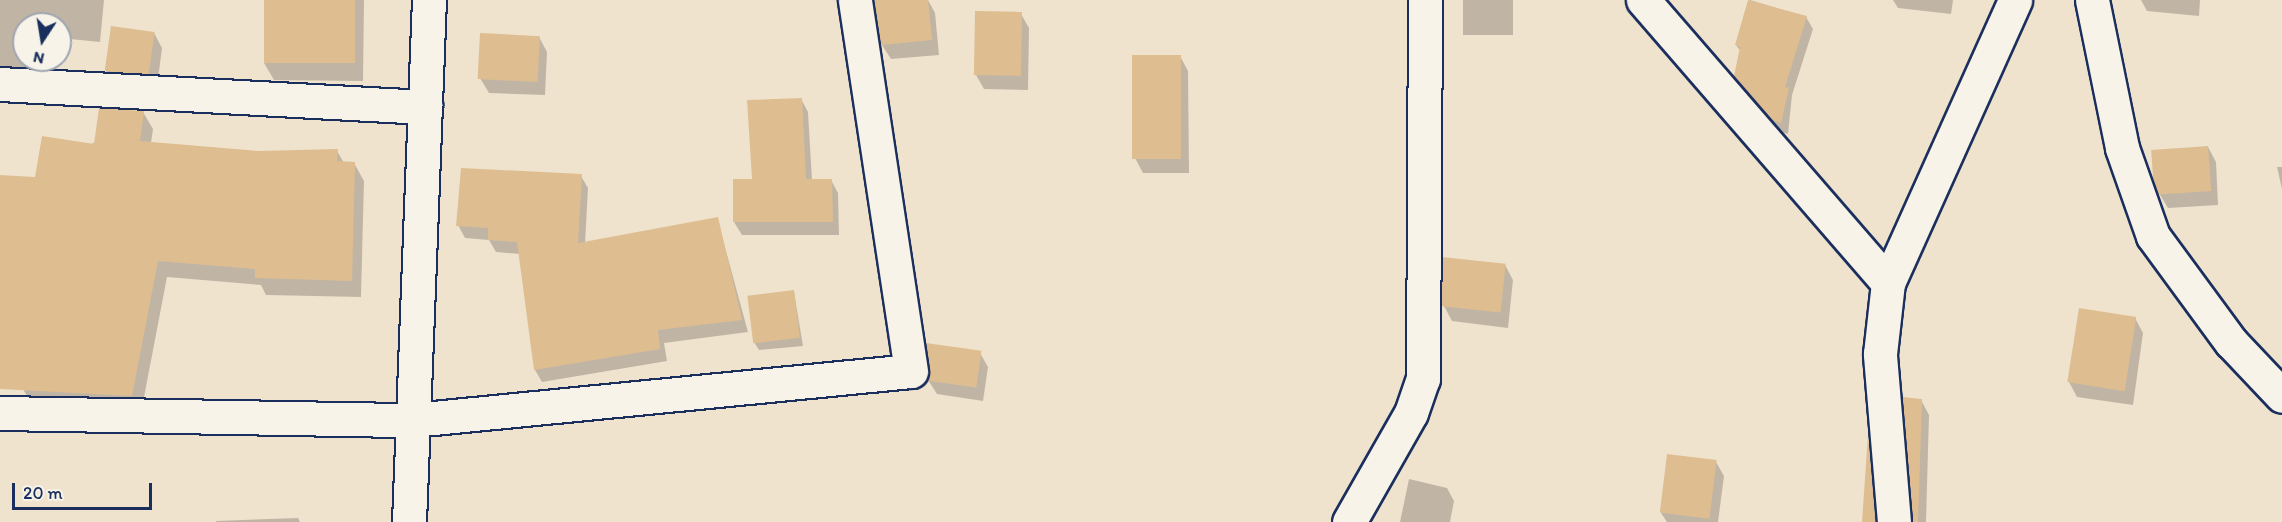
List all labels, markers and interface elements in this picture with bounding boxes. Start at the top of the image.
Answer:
north arrow [12,12,72,72]
text: N [31,48,46,69]
scale bar [15,471,154,509]
text: 20 m [23,482,63,504]

